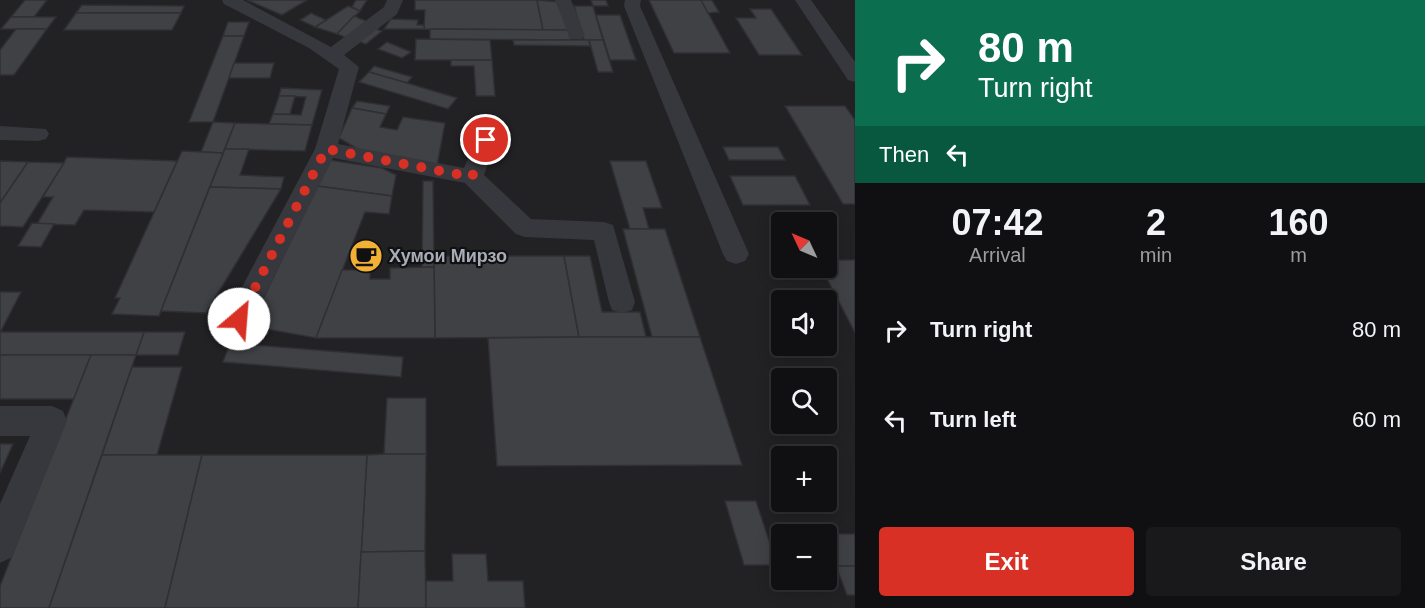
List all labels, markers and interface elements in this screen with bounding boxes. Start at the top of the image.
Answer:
icon: right [879,24,957,102]
text: 80 m [978,24,1074,71]
text: Turn right [978,73,1093,103]
pin [460,114,511,165]
icon: arrive [469,123,502,156]
icon: left [941,138,974,171]
text: Then [879,142,929,167]
text: 07:42 [951,202,1043,243]
text: 2 [1146,202,1166,243]
text: 160 [1268,202,1329,243]
north arrow [771,212,837,278]
map controls [771,212,837,590]
cafe icon: Хумои Мирзо [348,238,384,274]
text: Arrival [969,244,1026,266]
text: min [1140,244,1172,266]
text: m [1290,244,1307,266]
place label: Хумои Мирзо [389,246,507,266]
position arrow [207,287,271,351]
button: sound [771,290,837,356]
icon: right [879,314,912,347]
text: Turn right [930,317,1032,342]
text: 80 m [1352,317,1401,342]
button: search [771,368,837,434]
icon: left [879,404,912,437]
text: Turn left [930,407,1016,432]
text: 60 m [1352,407,1401,432]
button: + [771,446,837,512]
button: − [771,524,837,590]
button: Exit [879,527,1134,596]
button: Share [1146,527,1401,596]

